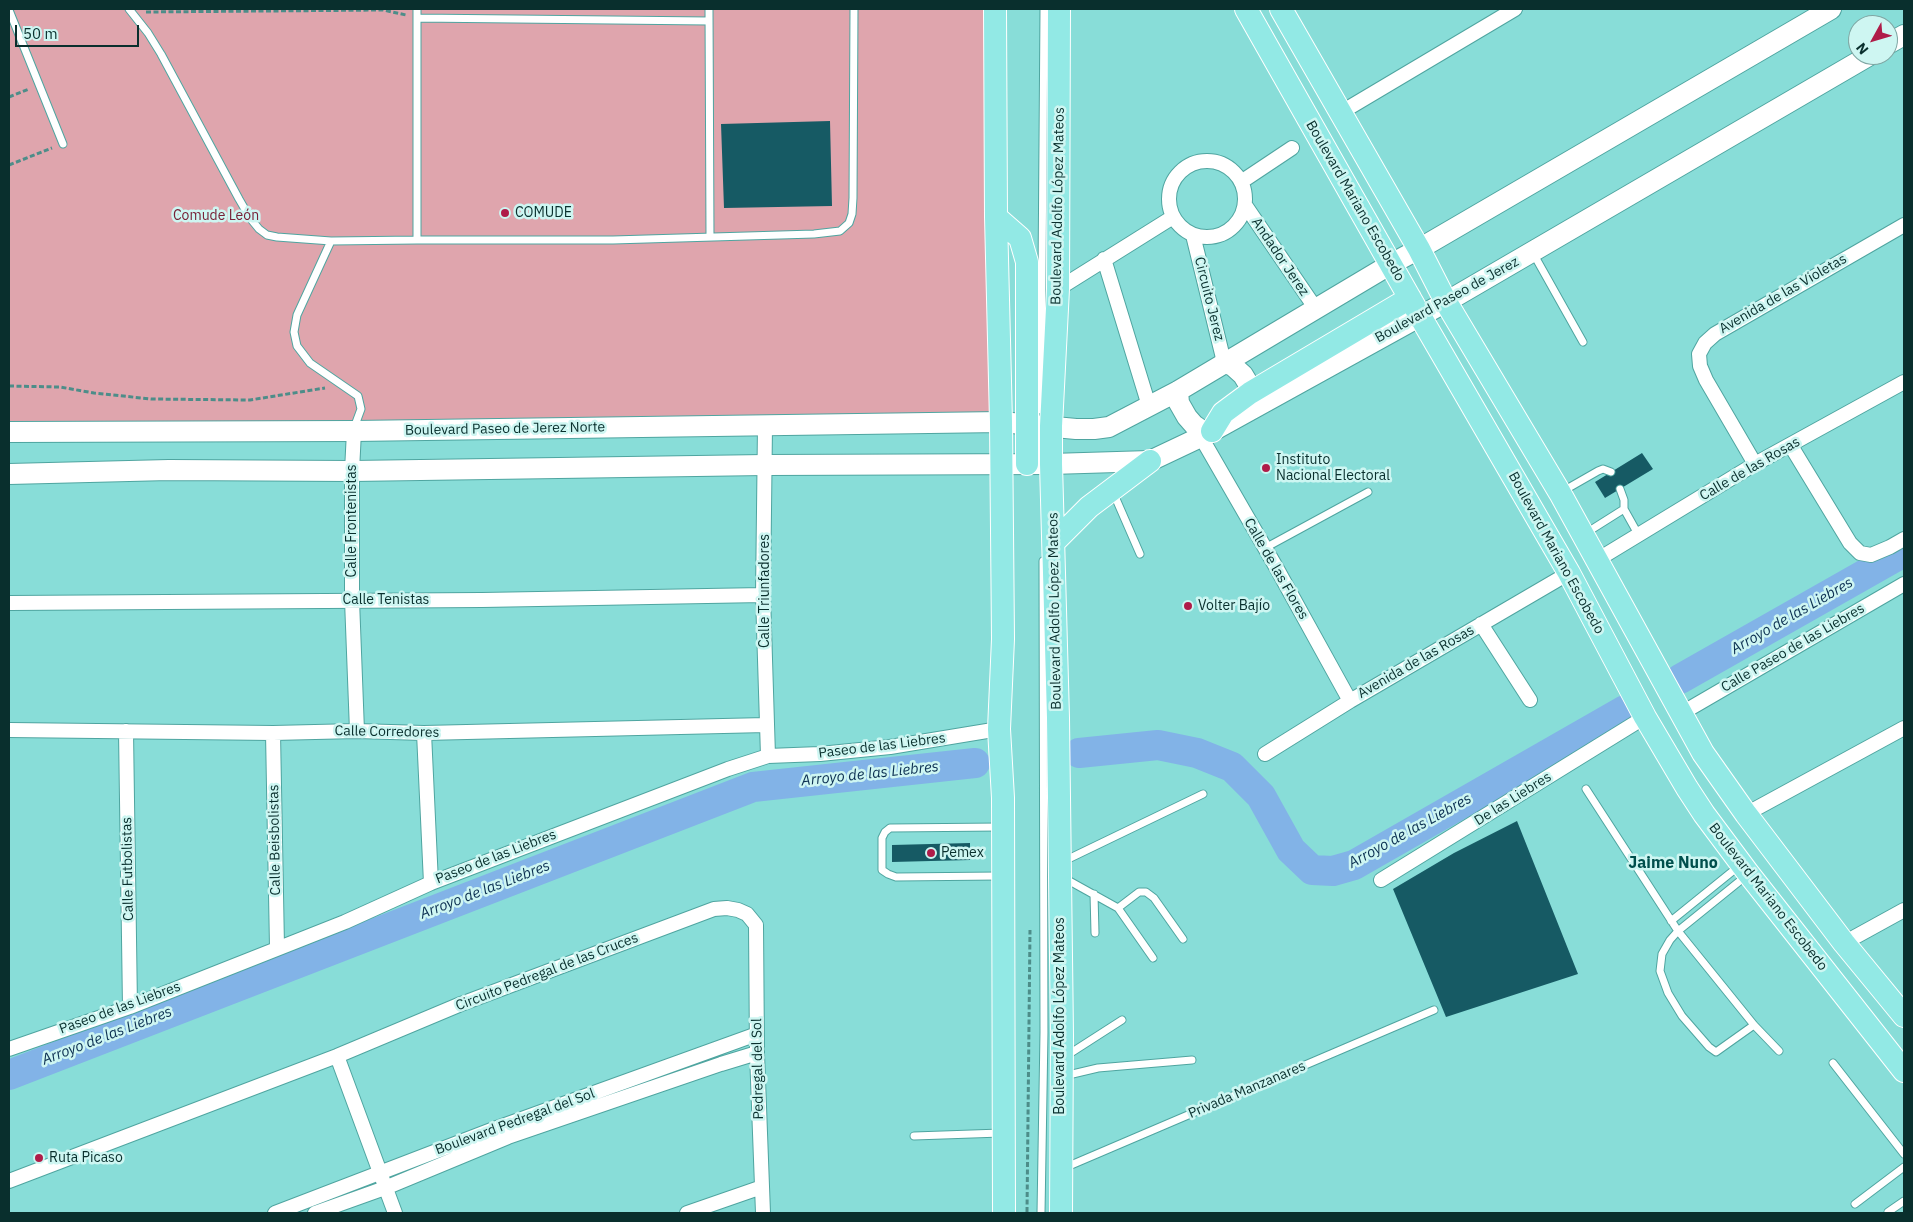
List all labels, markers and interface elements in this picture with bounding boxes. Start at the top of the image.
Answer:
scale bar [18,15,141,47]
north arrow [1848,15,1898,65]
text: 50 m [23,24,58,43]
text: N [1852,39,1872,58]
street label: Boulevard Adolfo López Mateos [1048,107,1068,305]
street label: Boulevard Mariano Escobedo [1302,118,1408,284]
place label: COMUDE [515,205,572,221]
marker: COMUDE [499,207,511,219]
park label: Comude León [173,208,259,224]
street label: Andador Jerez [1248,215,1312,299]
street label: Avenida de las Violetas [1716,251,1850,337]
street label: Boulevard Paseo de Jerez [1372,253,1522,347]
street label: Circuito Jerez [1190,255,1228,343]
street label: Boulevard Paseo de Jerez Norte [405,419,605,439]
street label: Calle de las Rosas [1697,433,1803,505]
place label: Instituto Nacional Electoral [1276,452,1390,484]
marker: Instituto Nacional Electoral [1260,462,1272,474]
street label: Calle Frontenistas [344,464,360,578]
street label: Boulevard Mariano Escobedo [1504,469,1608,637]
street label: Boulevard Adolfo López Mateos [1045,512,1065,710]
street label: Calle de las Flores [1240,515,1312,623]
street label: Calle Triunfadores [757,534,773,648]
water label: Arroyo de las Liebres [1728,574,1856,658]
street label: Calle Tenistas [343,592,429,608]
place label: Volter Bajío [1198,598,1270,614]
marker: Volter Bajío [1182,600,1194,612]
street label: Calle Paseo de las Liebres [1718,600,1868,696]
street label: Avenida de las Rosas [1355,622,1477,702]
street label: Calle Corredores [335,723,439,741]
street label: Paseo de las Liebres [818,730,946,762]
water label: Arroyo de las Liebres [800,758,940,790]
street label: De las Liebres [1471,769,1555,829]
street label: Calle Beisbolistas [266,784,284,896]
water label: Arroyo de las Liebres [1345,790,1475,872]
street label: Calle Futbolistas [119,817,137,921]
street label: Boulevard Mariano Escobedo [1705,820,1831,974]
street label: Paseo de las Liebres [433,826,559,888]
place label: Pemex [941,845,984,861]
marker: Pemex [925,847,937,859]
district label: Jaime Nuno [1628,853,1718,873]
water label: Arroyo de las Liebres [417,857,553,923]
street label: Boulevard Adolfo López Mateos [1052,917,1068,1115]
street label: Circuito Pedregal de las Cruces [453,929,641,1015]
street label: Paseo de las Liebres [57,978,183,1038]
water label: Arroyo de las Liebres [39,1003,175,1069]
street label: Pedregal del Sol [749,1018,767,1120]
street label: Privada Manzanares [1186,1058,1308,1122]
street label: Boulevard Pedregal del Sol [433,1085,597,1159]
place label: Ruta Picaso [49,1150,123,1166]
marker: Ruta Picaso [33,1152,45,1164]

